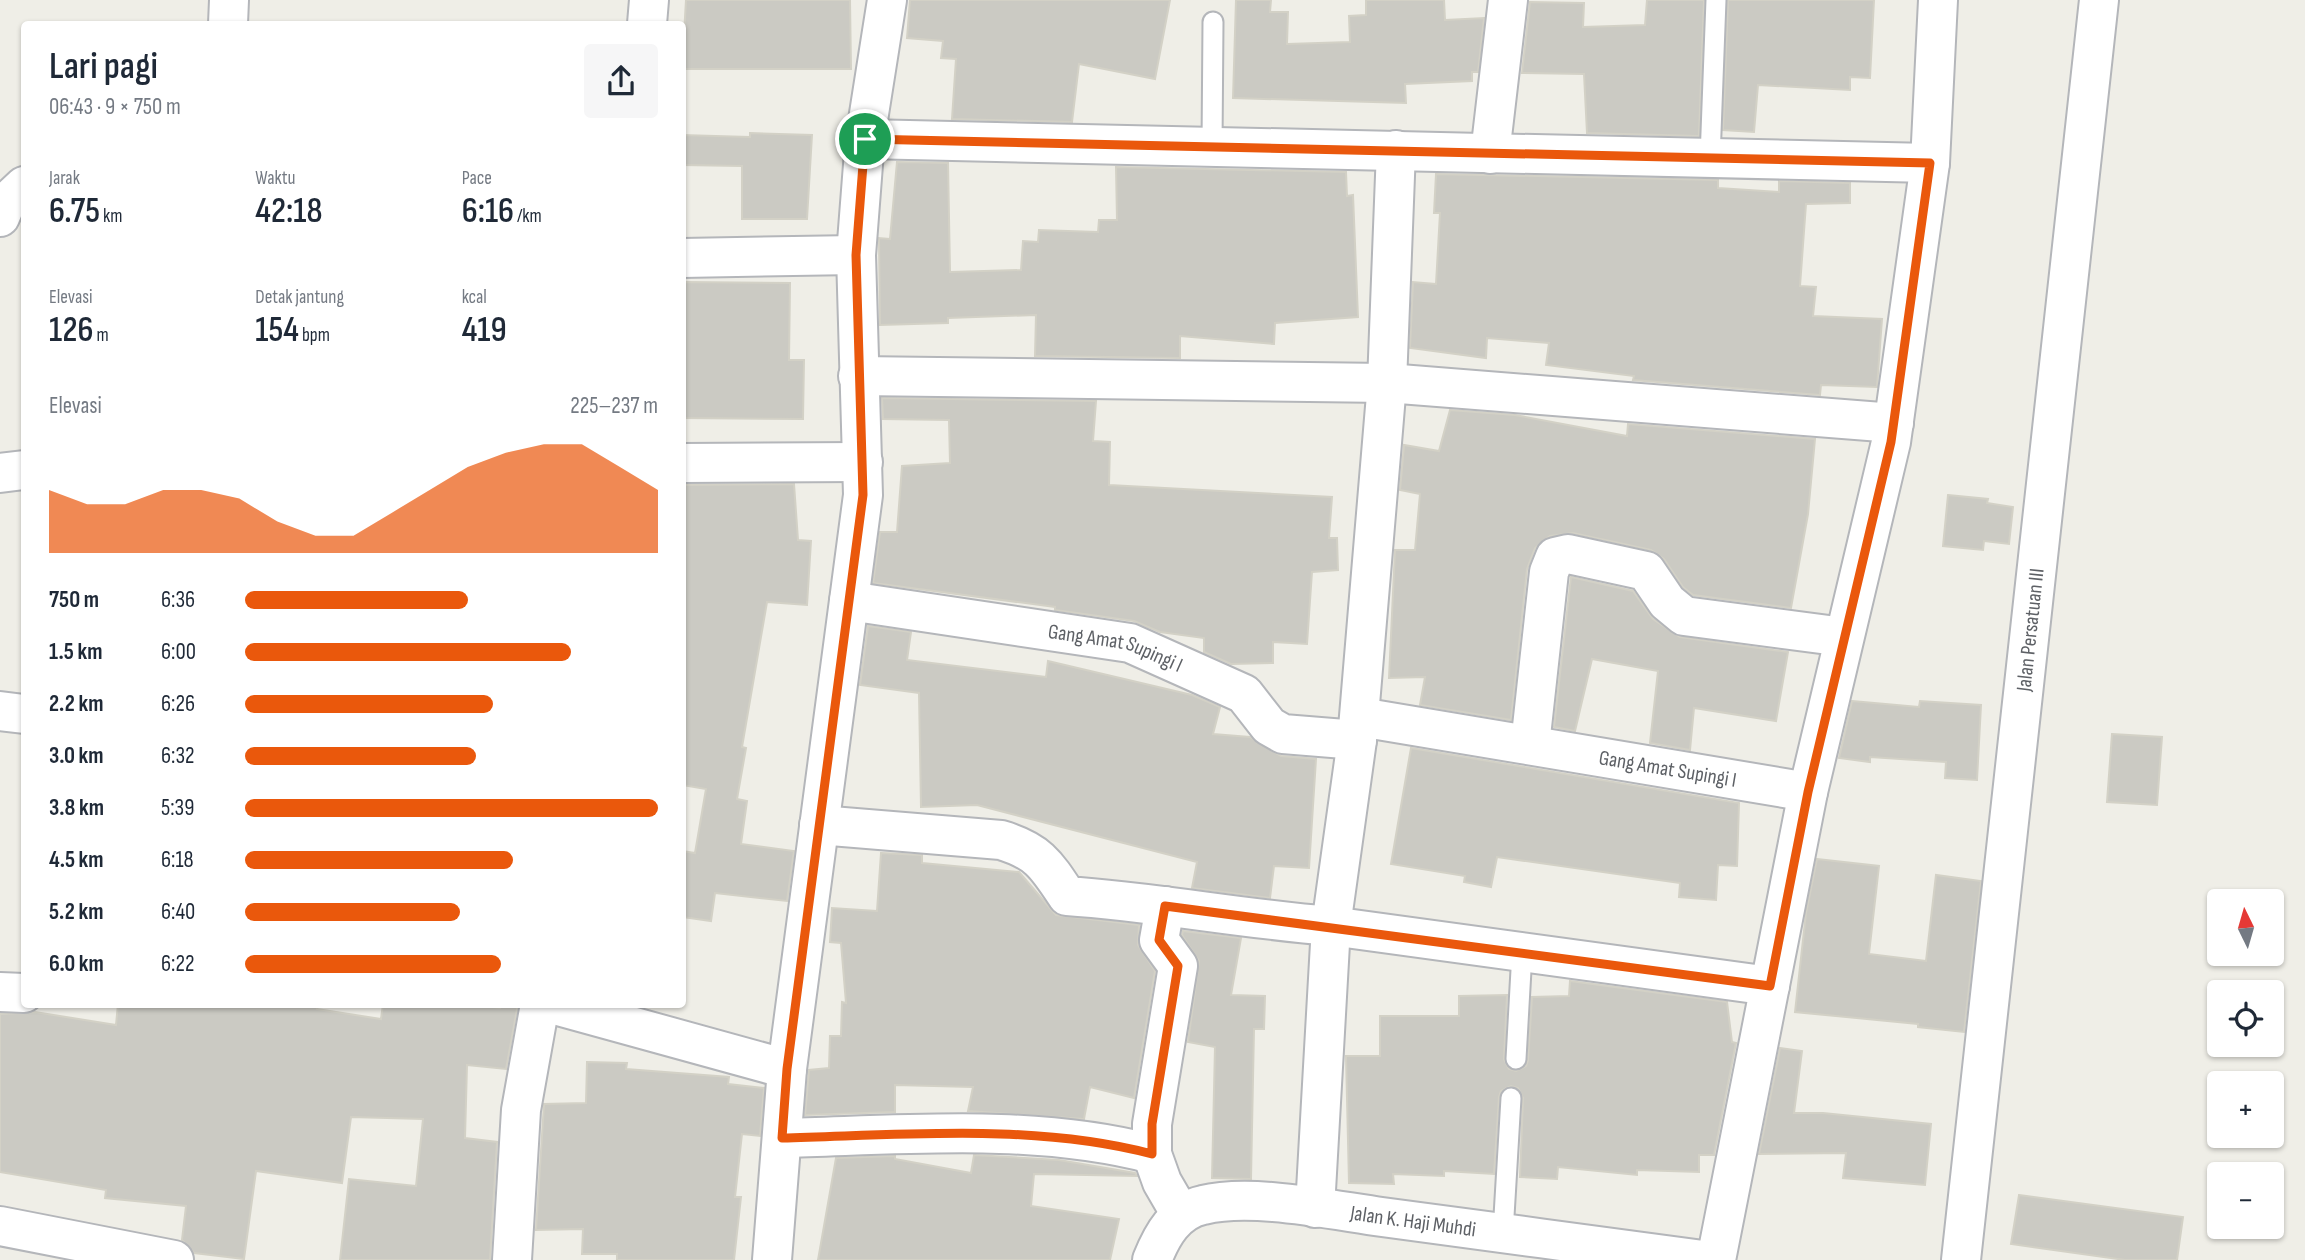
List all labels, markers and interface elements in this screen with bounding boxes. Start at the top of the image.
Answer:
text: Lari pagi [49,44,158,89]
button: share [584,44,658,118]
text: 06:43 · 9 × 750 m [49,93,181,121]
pin [835,109,895,169]
icon: arrive [846,120,884,158]
text: Jarak [49,167,80,190]
text: Waktu [255,167,296,190]
text: Pace [462,167,492,190]
text: 6.75 [49,190,100,233]
text: 42:18 [255,190,322,233]
text: 6:16 [462,190,514,233]
text: km [100,205,123,228]
text: /km [514,205,542,228]
text: Elevasi [49,286,93,309]
text: Detak jantung [255,286,344,309]
text: kcal [462,286,487,309]
text: 126 [49,309,93,352]
text: 154 [255,309,299,352]
text: 419 [462,309,507,352]
text: m [93,324,109,347]
text: bpm [299,324,330,347]
text: Elevasi [49,392,102,420]
text: 225–237 m [570,392,658,420]
street label: Jalan Persatuan III [2011,567,2049,694]
text: 750 m [49,586,99,614]
text: 6:36 [161,586,195,614]
street label: Gang Amat Supingi I [1046,618,1187,677]
text: 1.5 km [49,638,102,666]
text: 6:00 [161,638,196,666]
text: 2.2 km [49,690,103,718]
text: 6:26 [161,690,195,718]
text: 3.0 km [49,742,104,770]
text: 6:32 [161,742,195,770]
street label: Gang Amat Supingi I [1597,745,1738,792]
text: 3.8 km [49,794,104,822]
text: 5:39 [161,794,194,822]
text: 4.5 km [49,846,104,874]
text: 6:18 [161,846,194,874]
north arrow [2207,889,2284,966]
map controls [2207,889,2284,1239]
text: 5.2 km [49,898,103,926]
text: 6:40 [161,898,195,926]
text: 6.0 km [49,950,104,978]
text: 6:22 [161,950,194,978]
button: locate [2207,980,2284,1057]
button: + [2207,1071,2284,1148]
button: − [2207,1162,2284,1239]
street label: Jalan K. Haji Muhdi [1348,1200,1477,1242]

